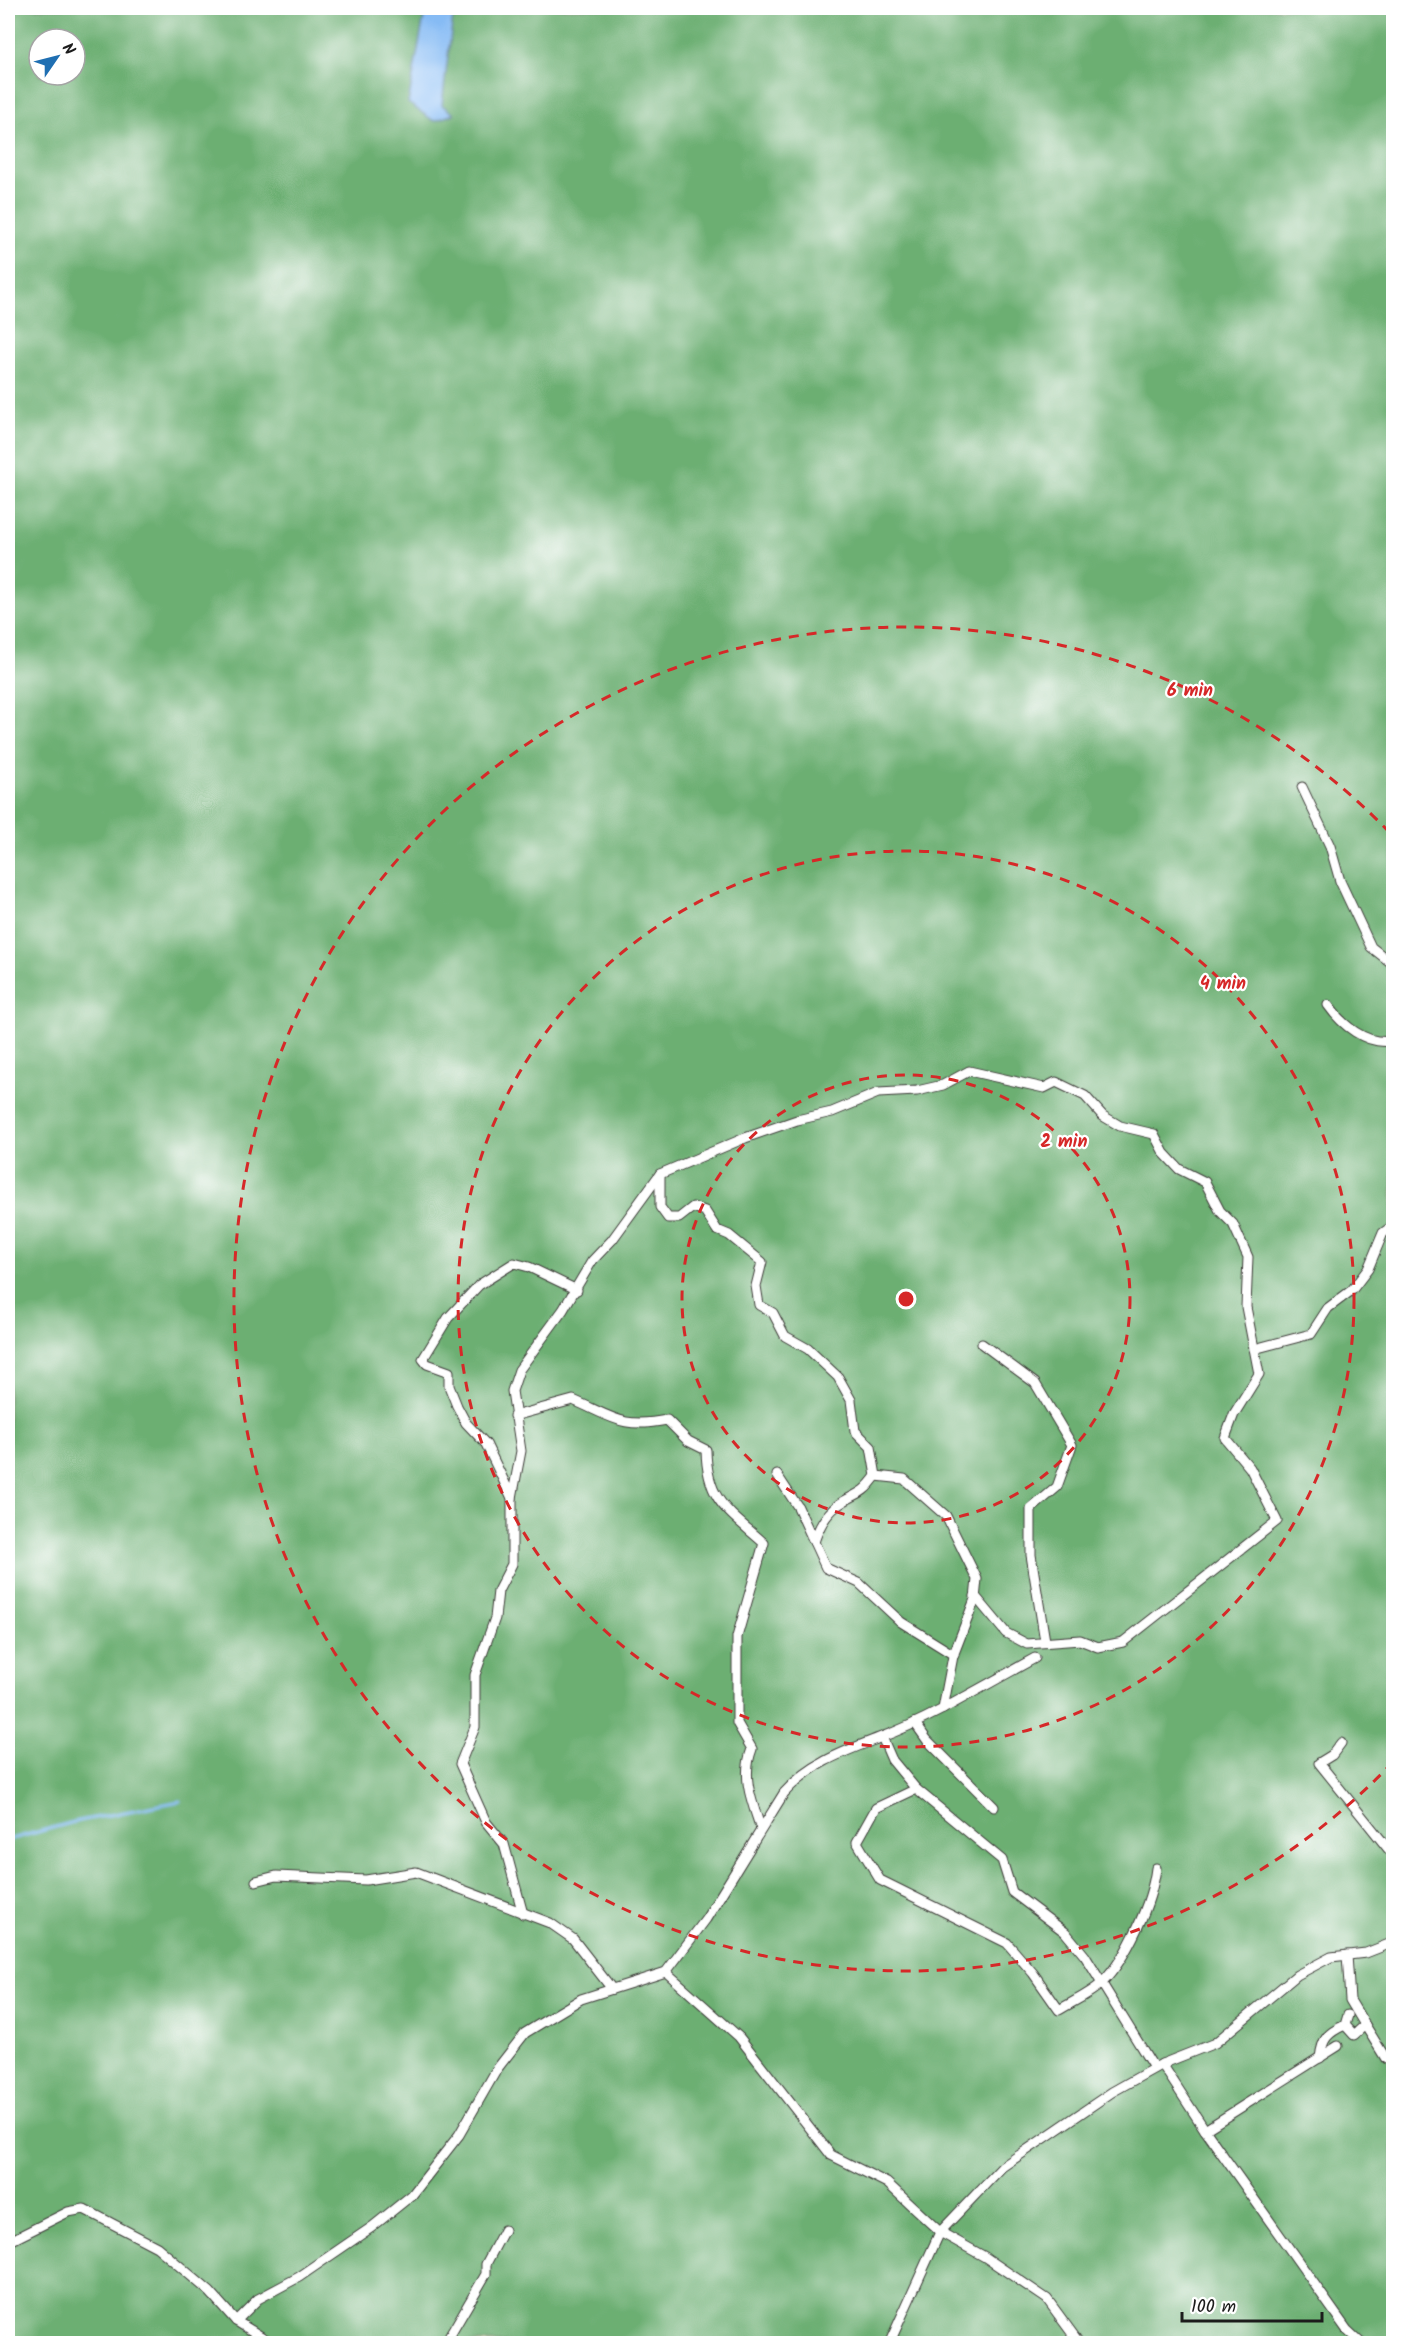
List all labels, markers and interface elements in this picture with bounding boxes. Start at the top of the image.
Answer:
north arrow [27,27,87,87]
text: N [55,38,81,61]
text: 6 min [1167,677,1213,706]
text: 4 min [1200,970,1246,999]
text: 2 min [1041,1128,1087,1157]
centre of rings [896,1289,916,1309]
scale bar [1182,2285,1322,2323]
text: 100 m [1191,2293,1236,2322]

